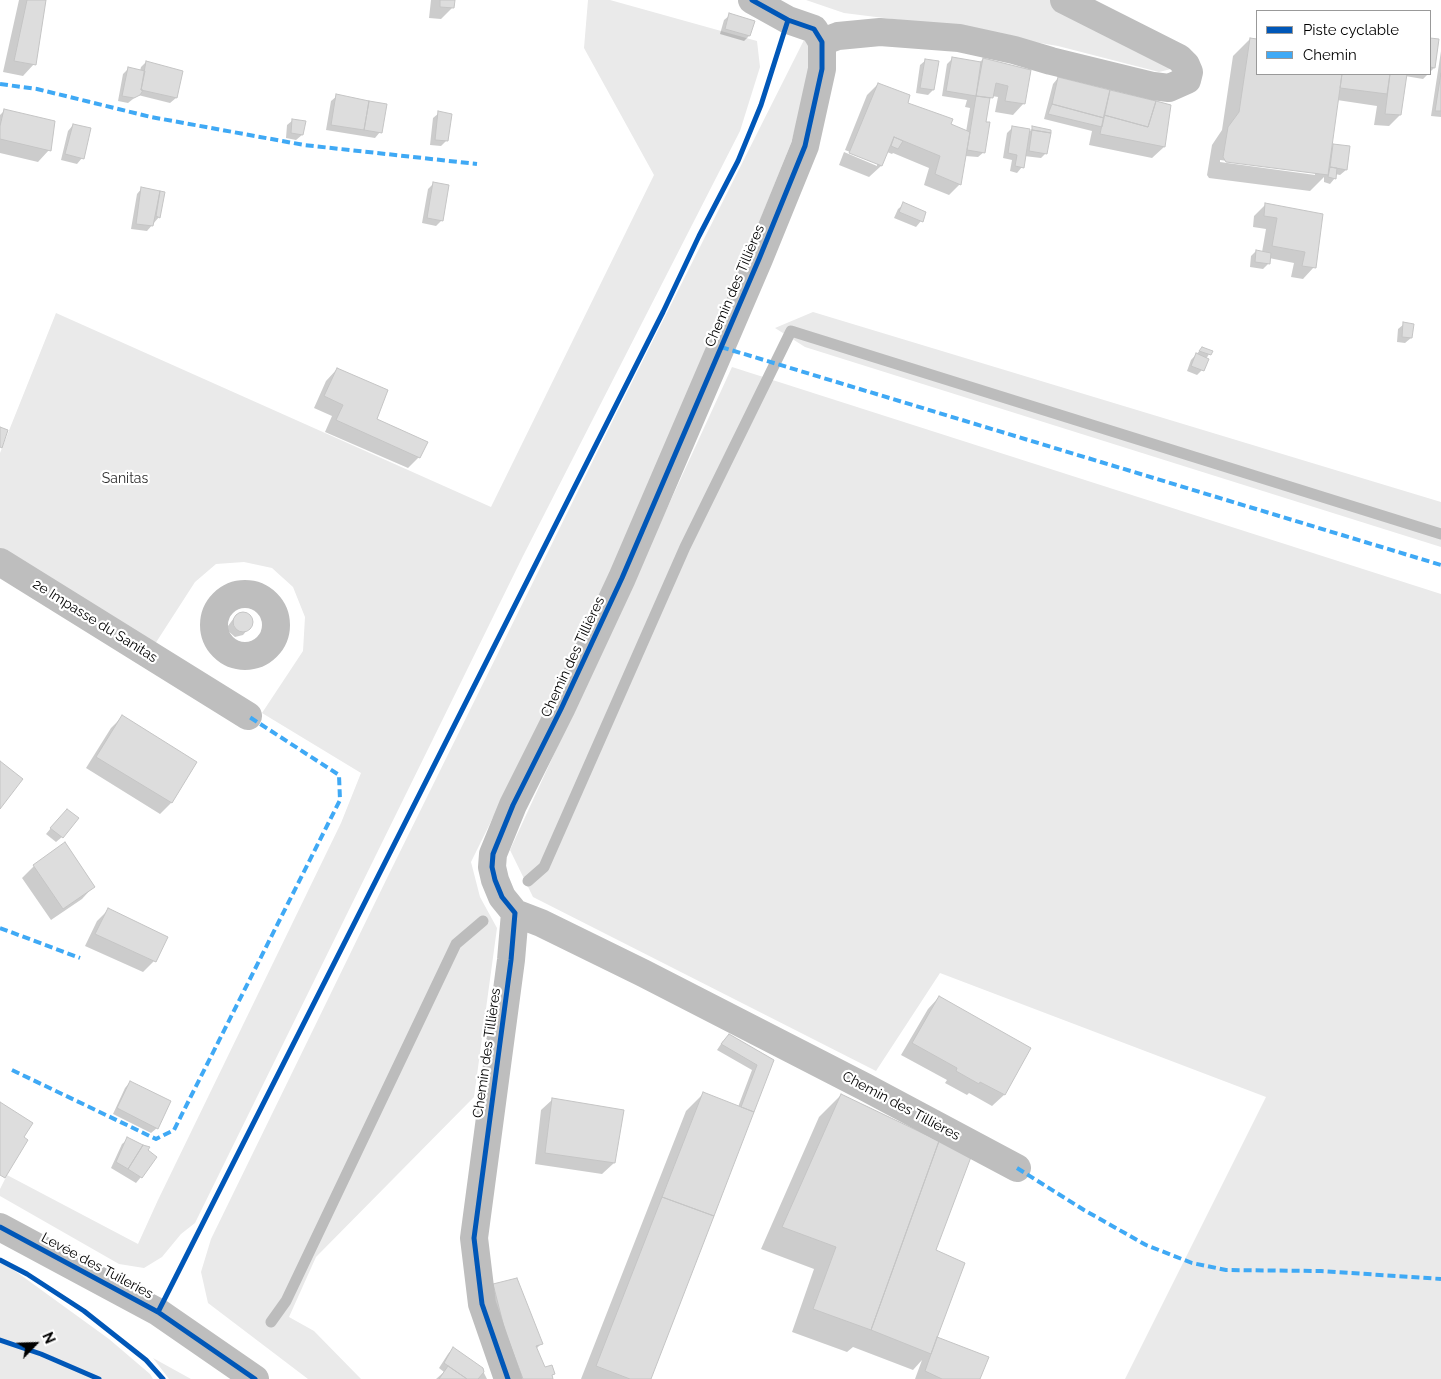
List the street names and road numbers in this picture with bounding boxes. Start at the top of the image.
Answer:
street label: Chemin des Tillières [702,222,768,350]
street label: 2e Impasse du Sanitas [29,576,161,666]
street label: Chemin des Tillières [538,594,608,720]
street label: Chemin des Tillières [470,987,504,1119]
street label: Chemin des Tillières [839,1068,963,1144]
street label: Levée des Tuileries [38,1229,156,1303]

